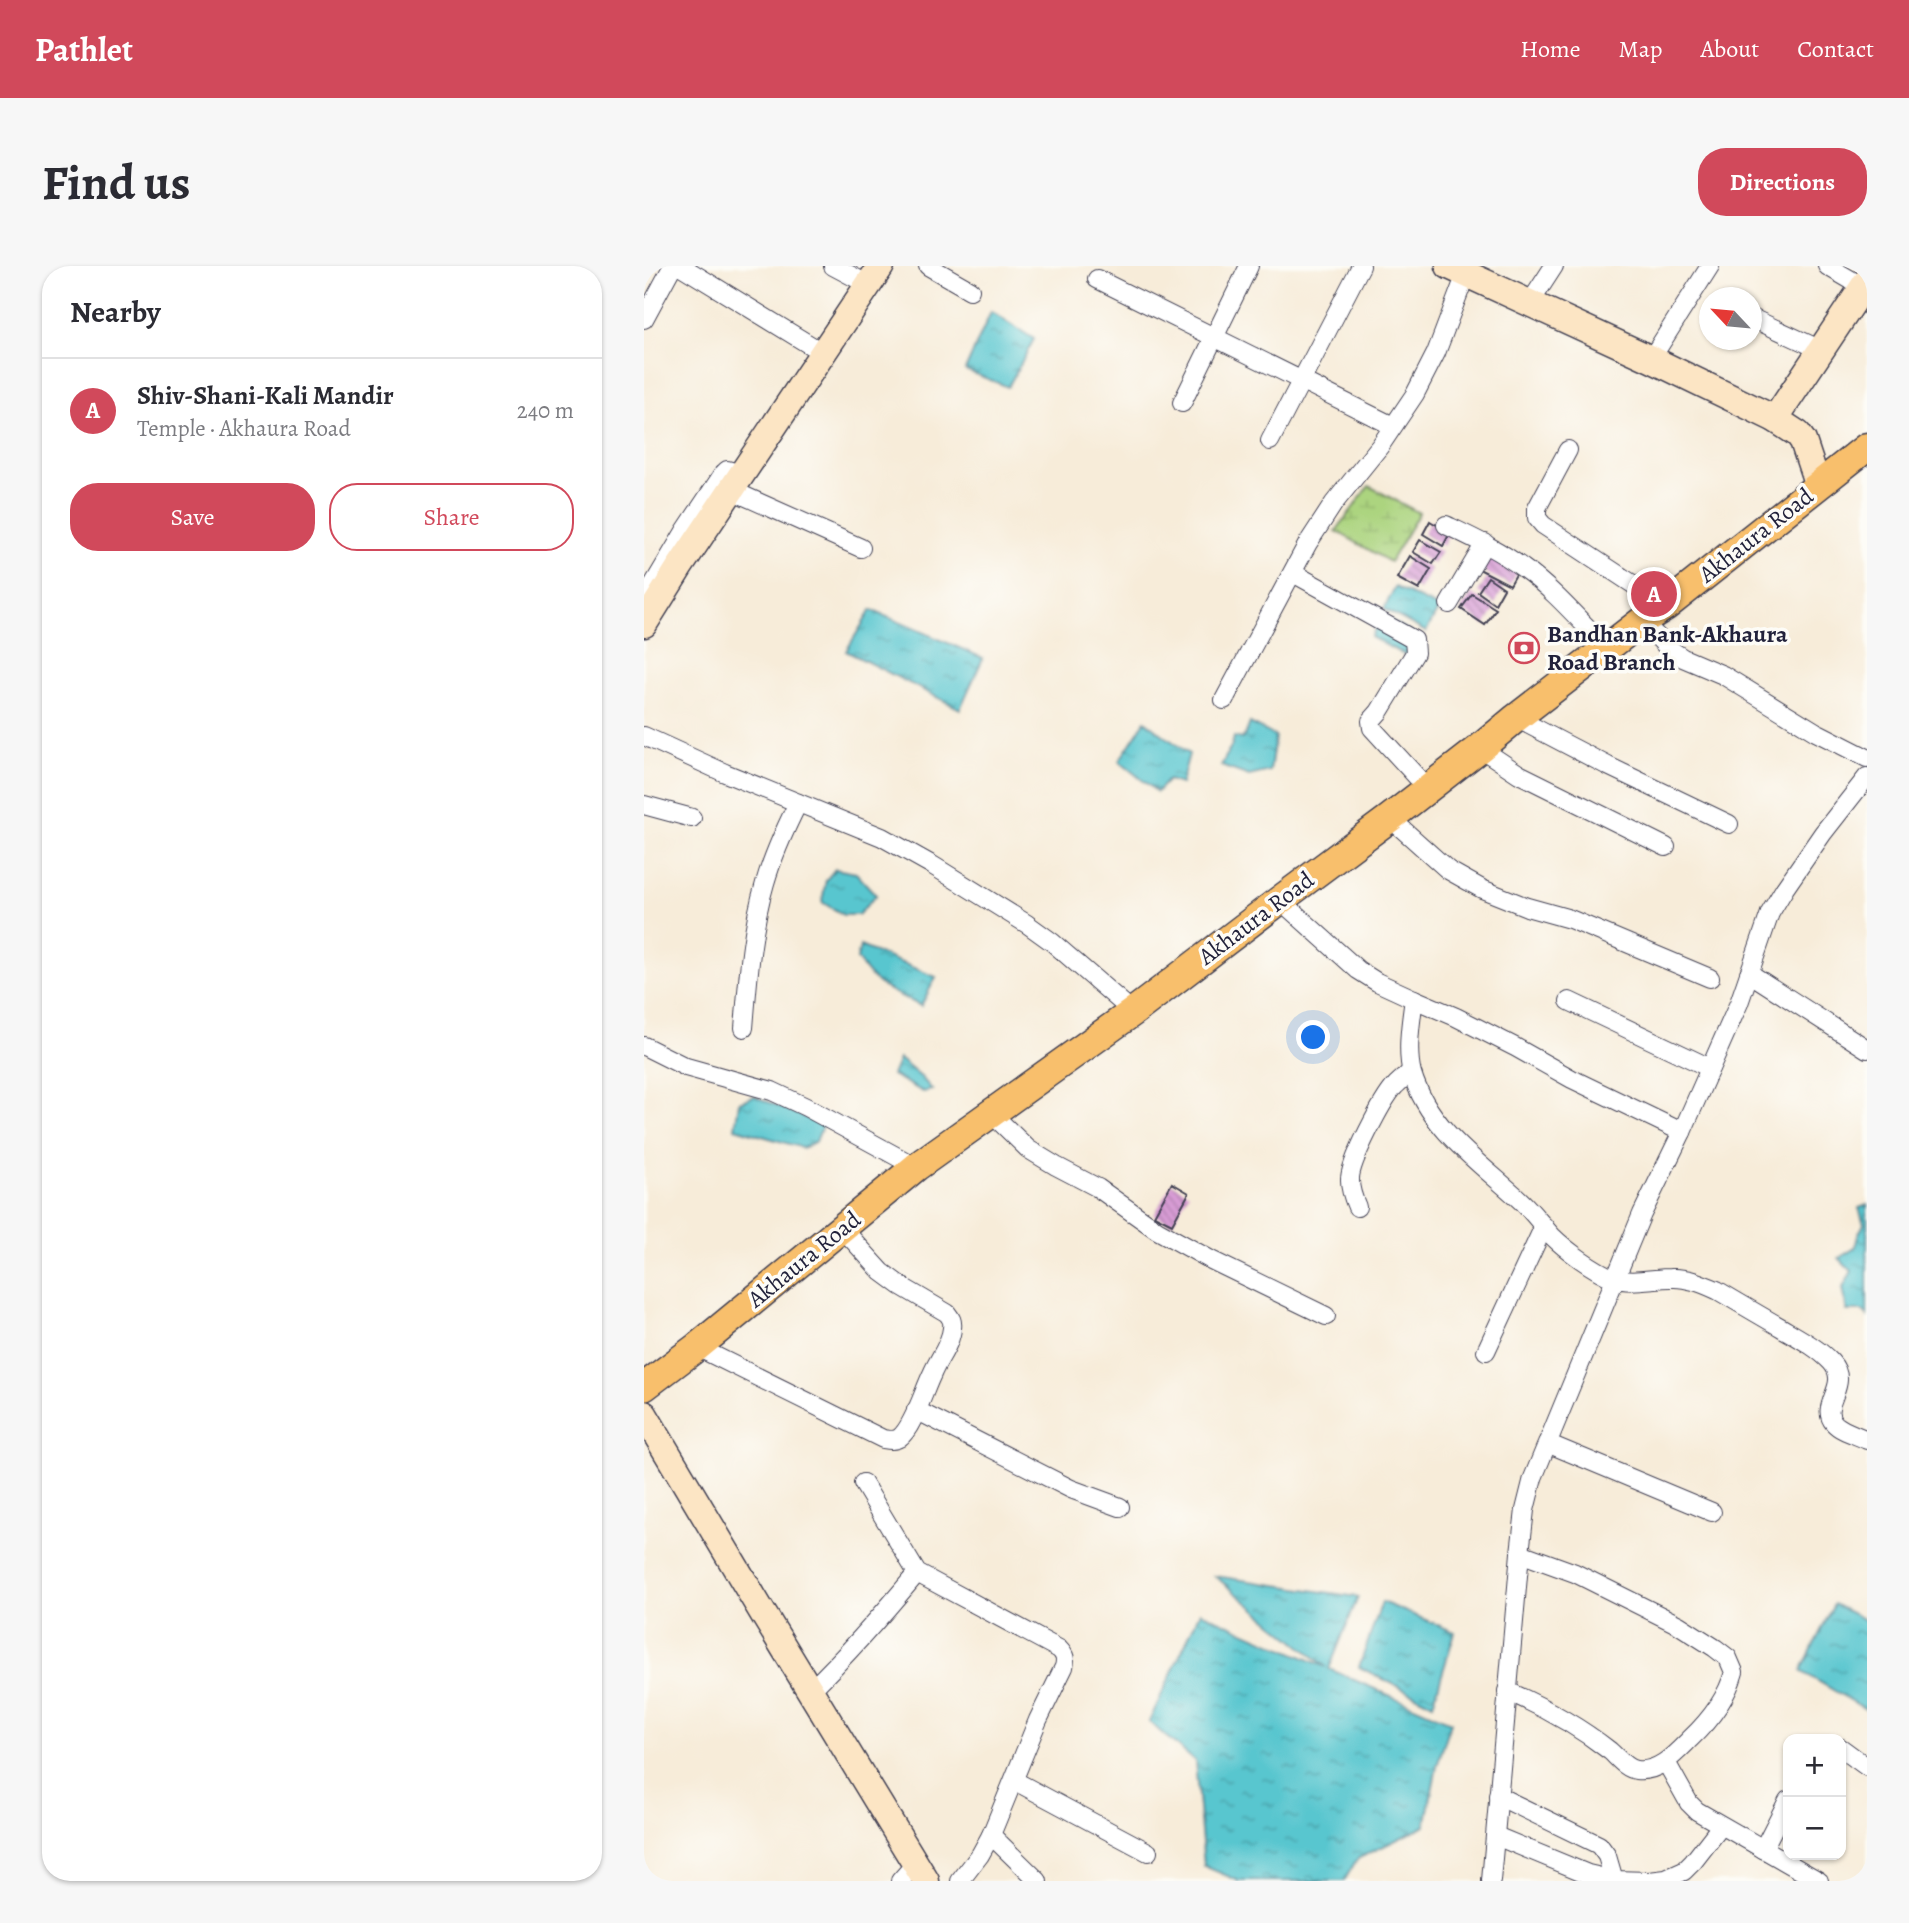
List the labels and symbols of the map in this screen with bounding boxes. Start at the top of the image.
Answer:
north arrow [1699,287,1762,350]
street label: Akhaura Road [1691,480,1820,590]
pin: A [1631,568,1677,620]
place label: Bandhan Bank-Akhaura Road Branch [1547,618,1788,678]
bank icon: Bandhan Bank-Akhaura Road Branch [1507,631,1541,665]
street label: Akhaura Road [1191,864,1321,973]
your location [1296,1020,1330,1054]
street label: Akhaura Road [740,1203,868,1315]

